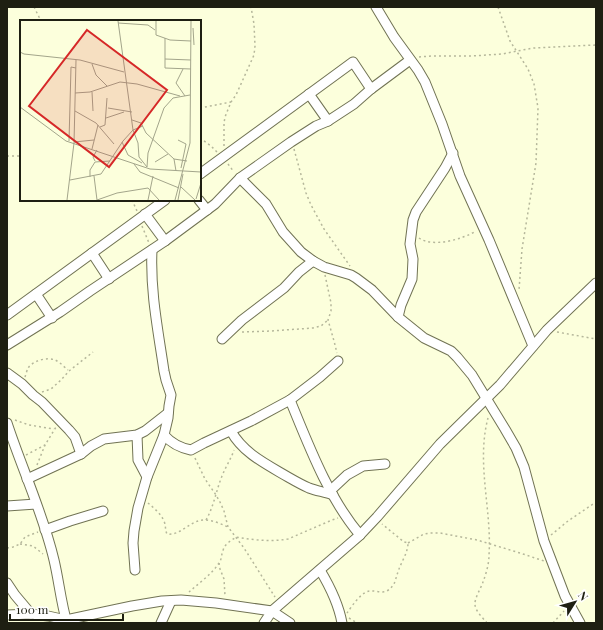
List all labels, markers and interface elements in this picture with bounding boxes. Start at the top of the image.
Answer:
inset map [20,20,201,201]
north arrow [555,582,595,622]
text: N [575,588,592,603]
scale bar [10,596,123,622]
text: 100 m [16,601,49,617]

